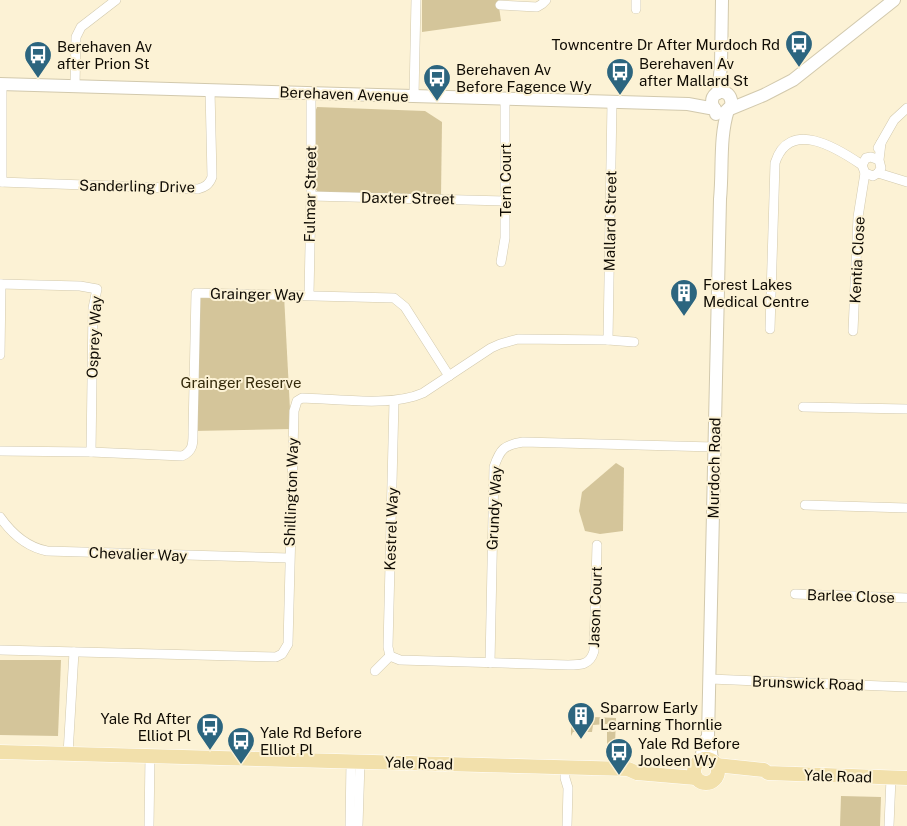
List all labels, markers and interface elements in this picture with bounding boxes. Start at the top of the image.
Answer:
bus stop icon: Towncentre Dr After Murdoch Rd [784,29,814,68]
place label: Towncentre Dr After Murdoch Rd [551,36,780,53]
place label: Berehaven Av after Prion St [57,38,152,72]
bus stop icon: Berehaven Av after Prion St [23,40,53,79]
place label: Berehaven Av after Mallard St [639,55,749,89]
bus stop icon: Berehaven Av after Mallard St [605,57,635,96]
place label: Berehaven Av Before Fagence Wy [456,61,592,95]
bus stop icon: Berehaven Av Before Fagence Wy [422,63,452,102]
street label: Berehaven Avenue [279,83,409,105]
street label: Tern Court [497,143,514,217]
street label: Fulmar Street [301,145,319,242]
street label: Mallard Street [601,170,619,272]
street label: Sanderling Drive [79,176,195,196]
street label: Daxter Street [361,189,455,207]
street label: Kentia Close [846,216,868,304]
place label: Forest Lakes Medical Centre [703,276,809,310]
building icon: Forest Lakes Medical Centre [669,278,699,317]
street label: Grainger Way [210,285,304,303]
street label: Osprey Way [83,295,105,379]
park label: Grainger Reserve [181,374,301,391]
street label: Murdoch Road [705,417,723,519]
street label: Shillington Way [281,437,301,547]
street label: Grundy Way [483,465,505,551]
street label: Kestrel Way [381,487,401,571]
street label: Chevalier Way [88,544,188,564]
street label: Jason Court [585,566,605,648]
street label: Barlee Close [807,586,895,606]
street label: Brunswick Road [752,673,864,693]
place label: Sparrow Early Learning Thornlie [600,699,722,733]
building icon: Sparrow Early Learning Thornlie [566,701,596,740]
place label: Yale Rd After Elliot Pl [101,710,191,744]
bus stop icon: Yale Rd After Elliot Pl [195,712,225,751]
place label: Yale Rd Before Elliot Pl [260,724,362,758]
bus stop icon: Yale Rd Before Elliot Pl [226,726,256,765]
place label: Yale Rd Before Jooleen Wy [638,735,740,769]
bus stop icon: Yale Rd Before Jooleen Wy [604,737,634,776]
street label: Yale Road [385,753,453,773]
street label: Yale Road [804,766,872,786]

